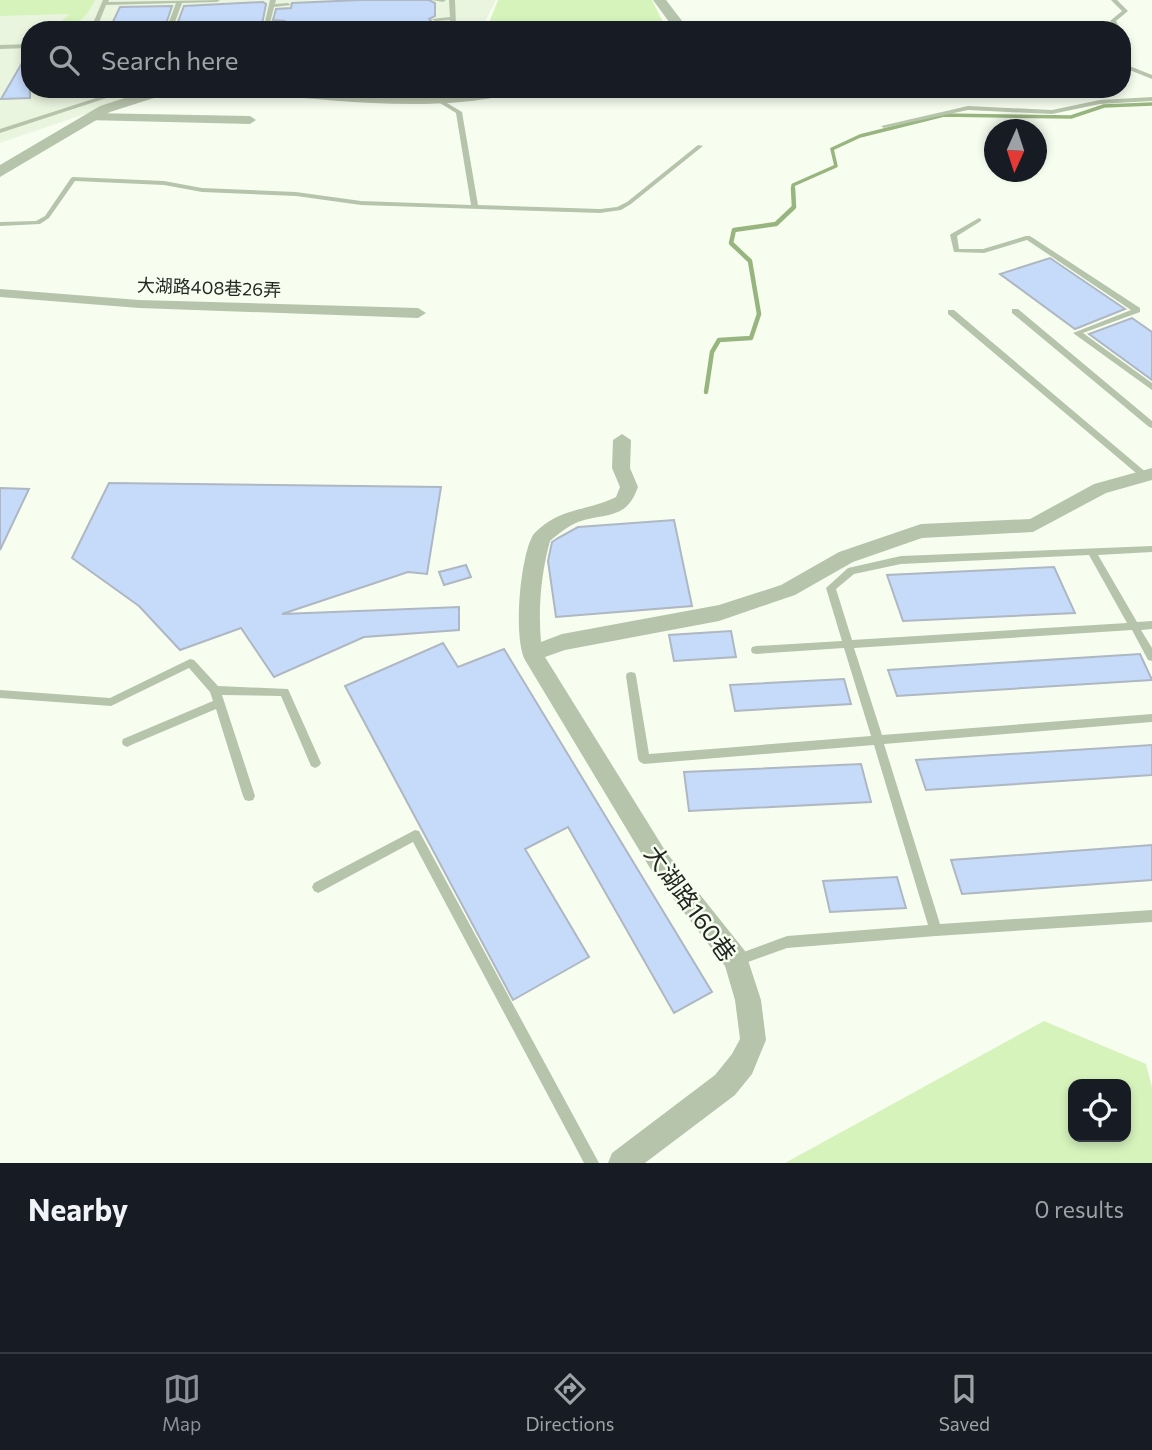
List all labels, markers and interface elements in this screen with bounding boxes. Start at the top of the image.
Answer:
search box [21,21,1131,98]
icon: search [45,41,83,79]
text: Search here [101,44,239,75]
north arrow [984,119,1047,182]
street label: 大湖路408巷26弄 [136,273,282,301]
street label: 大湖路160巷 [639,839,743,967]
map controls [1068,1079,1131,1142]
button: locate [1068,1079,1131,1142]
text: Nearby [28,1190,128,1227]
text: 0 results [1035,1195,1124,1223]
tab: Map [162,1370,201,1435]
tab: Directions [525,1370,615,1435]
tab: Saved [939,1370,990,1435]

